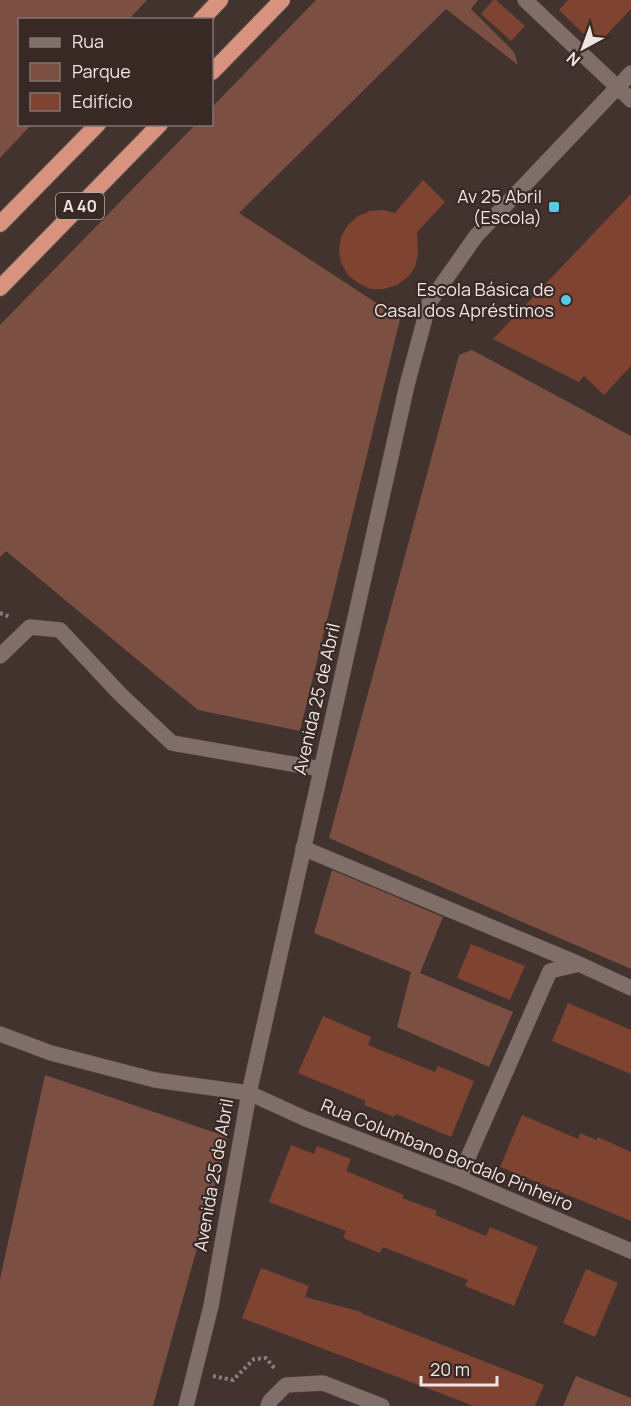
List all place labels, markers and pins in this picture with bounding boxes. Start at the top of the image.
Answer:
place label: Av 25 Abril (Escola) [457,184,542,229]
marker: Av 25 Abril (Escola) [547,200,561,214]
place label: Escola Básica de Casal dos Apréstimos [374,277,554,322]
marker: Escola Básica de Casal dos Apréstimos [559,293,573,307]

